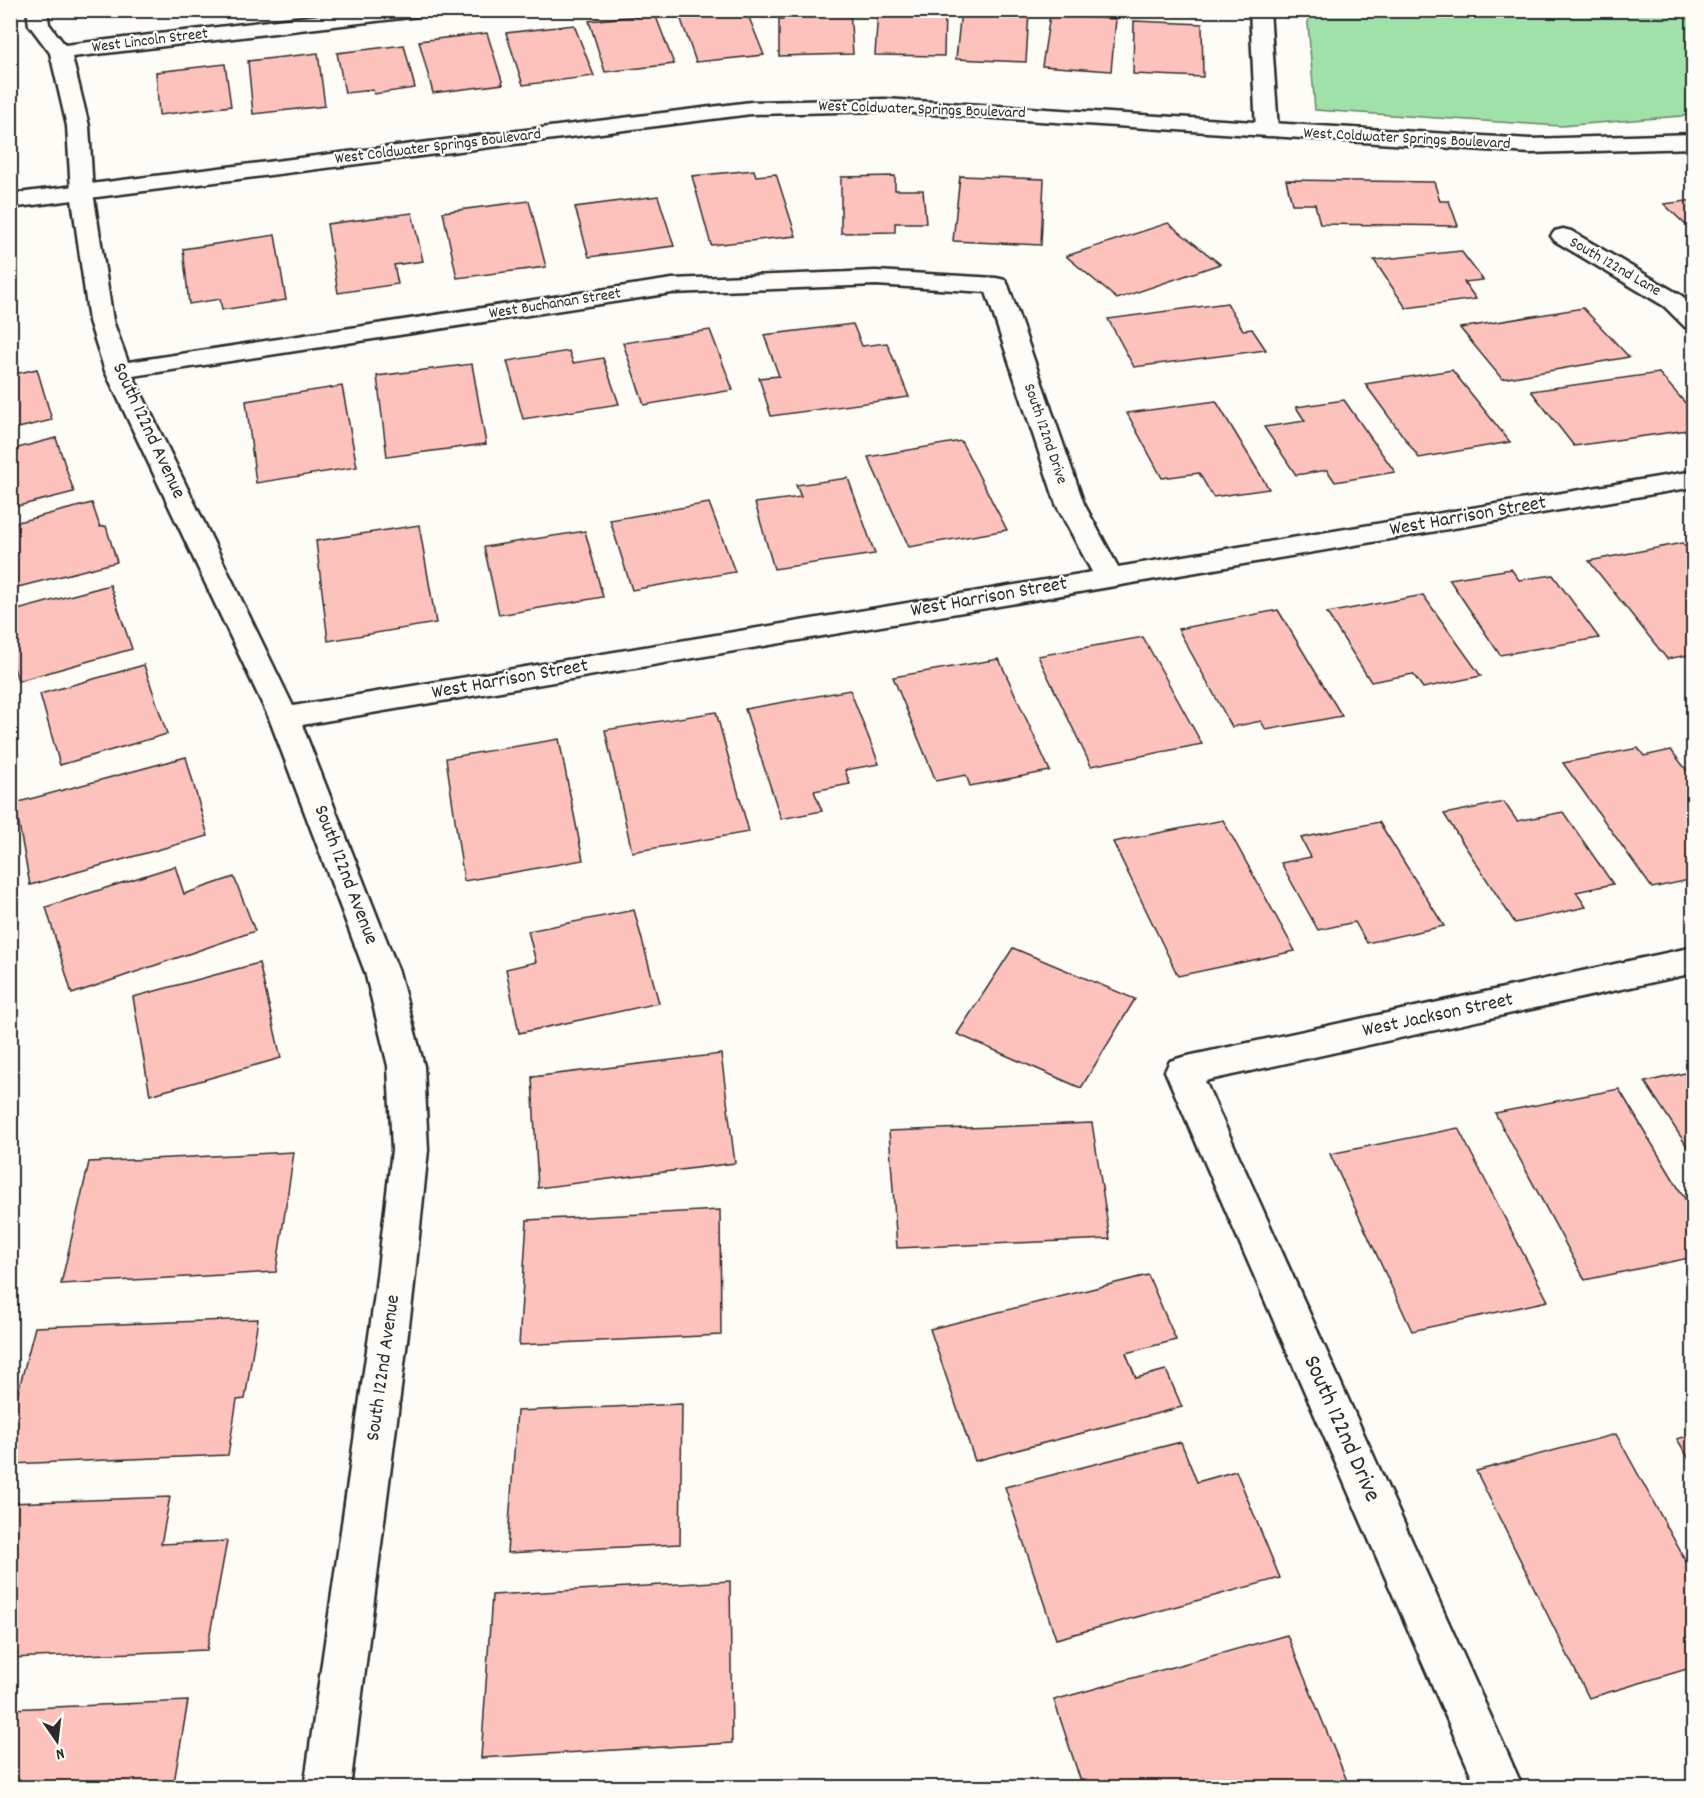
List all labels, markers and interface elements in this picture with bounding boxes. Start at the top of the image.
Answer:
street label: West Lincoln Street [91,22,209,60]
street label: West Coldwater Springs Boulevard [818,95,1026,125]
street label: West Coldwater Springs Boulevard [1303,122,1511,156]
street label: West Coldwater Springs Boulevard [334,123,542,171]
street label: South 122nd Lane [1565,231,1665,303]
street label: West Buchanan Street [487,282,623,326]
street label: South 122nd Avenue [104,358,192,504]
street label: South 122nd Drive [1017,381,1073,487]
street label: West Harrison Street [1388,489,1548,545]
street label: West Harrison Street [909,570,1069,626]
street label: West Harrison Street [430,652,590,708]
street label: South 122nd Avenue [306,801,385,949]
street label: West Jackson Street [1360,986,1516,1046]
street label: South 122nd Avenue [360,1293,408,1443]
street label: South 122nd Drive [1293,1350,1389,1508]
north arrow [27,1711,87,1771]
text: N [53,1741,67,1765]

